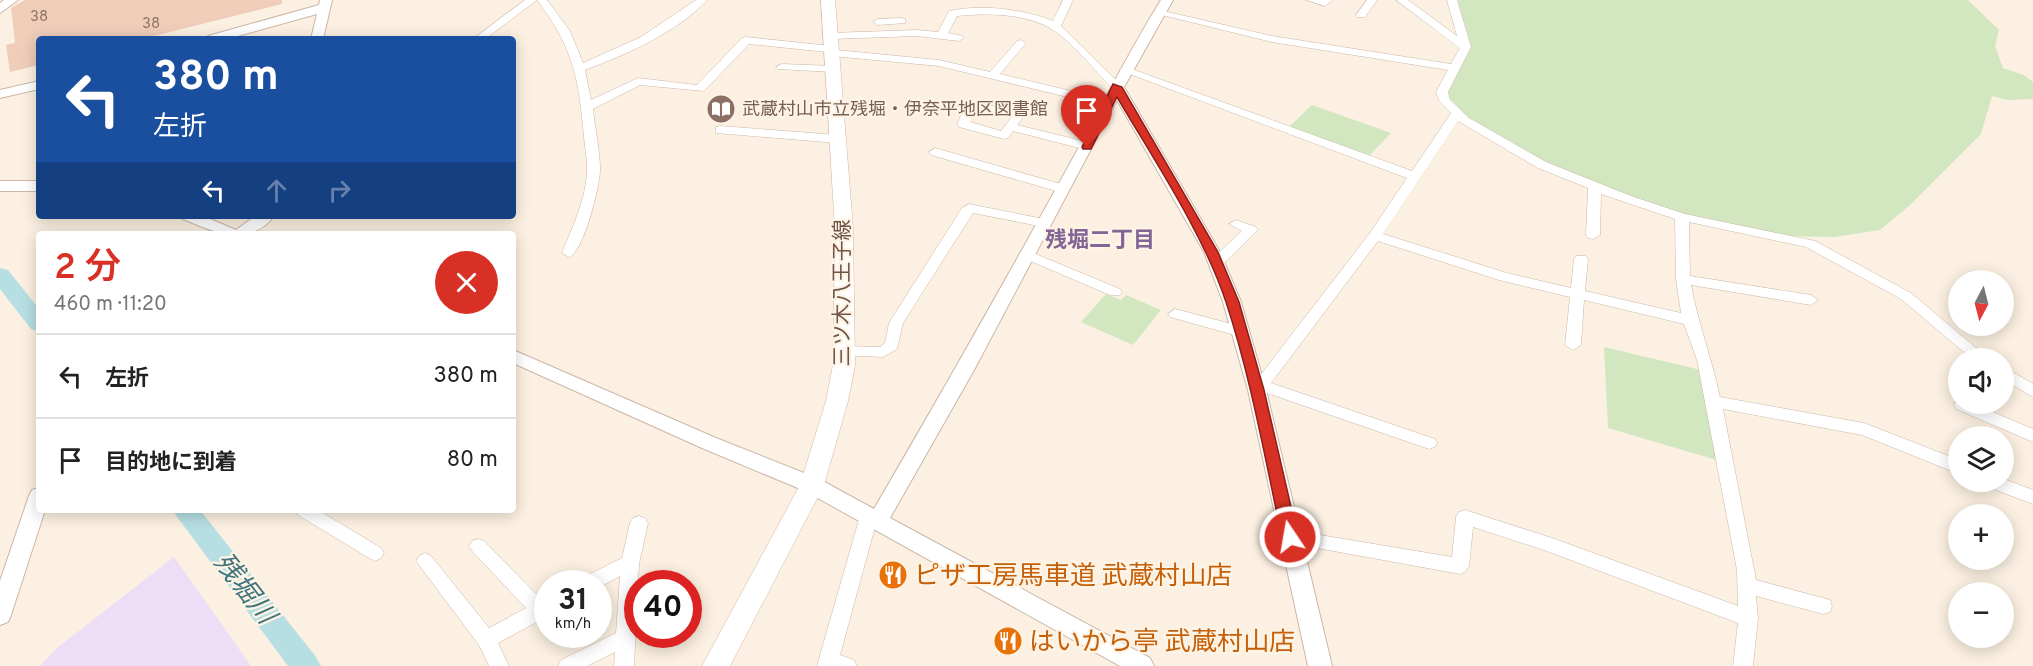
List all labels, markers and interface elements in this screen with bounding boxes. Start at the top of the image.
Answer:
house number: 38 [30,8,48,27]
house number: 38 [142,15,160,34]
text: 380 m [153,52,279,105]
icon: left [54,60,132,138]
pin [1061,85,1112,147]
library icon: 武蔵村山市立残堀・伊奈平地区図書館 [705,93,737,125]
icon: arrive [1070,94,1103,127]
place label: 武蔵村山市立残堀・伊奈平地区図書館 [742,99,1048,122]
text: 左折 [153,111,207,145]
icon: left [197,174,230,207]
icon: ahead [260,174,293,207]
icon: right [323,174,356,207]
street label: 三ツ木八王子線 [830,220,857,367]
district label: 残堀二丁目 [1045,228,1155,255]
text: 2 分 [54,246,121,292]
button: close [435,251,498,314]
north arrow [1948,270,2014,336]
map controls [1948,270,2014,648]
text: 460 m · 11:20 [54,292,167,318]
button: sound [1948,348,2014,414]
icon: left [54,360,87,393]
text: 380 m [434,363,498,390]
text: 左折 [105,366,149,393]
button: layers [1948,426,2014,492]
icon: arrive [54,444,87,477]
text: 80 m [447,447,498,474]
text: 目的地に到着 [105,450,237,477]
button: + [1948,504,2014,570]
position arrow [1258,505,1322,569]
water label: 残堀川 [205,547,284,634]
restaurant icon: ピザ工房馬車道 武蔵村山店 [877,559,909,591]
place label: ピザ工房馬車道 武蔵村山店 [914,561,1232,594]
speed limit sign: 40 [624,570,702,648]
button: − [1948,582,2014,648]
text: 31 [558,583,588,620]
text: km/h [555,615,591,634]
restaurant icon: はいから亭 武蔵村山店 [992,625,1024,657]
place label: はいから亭 武蔵村山店 [1029,627,1295,660]

